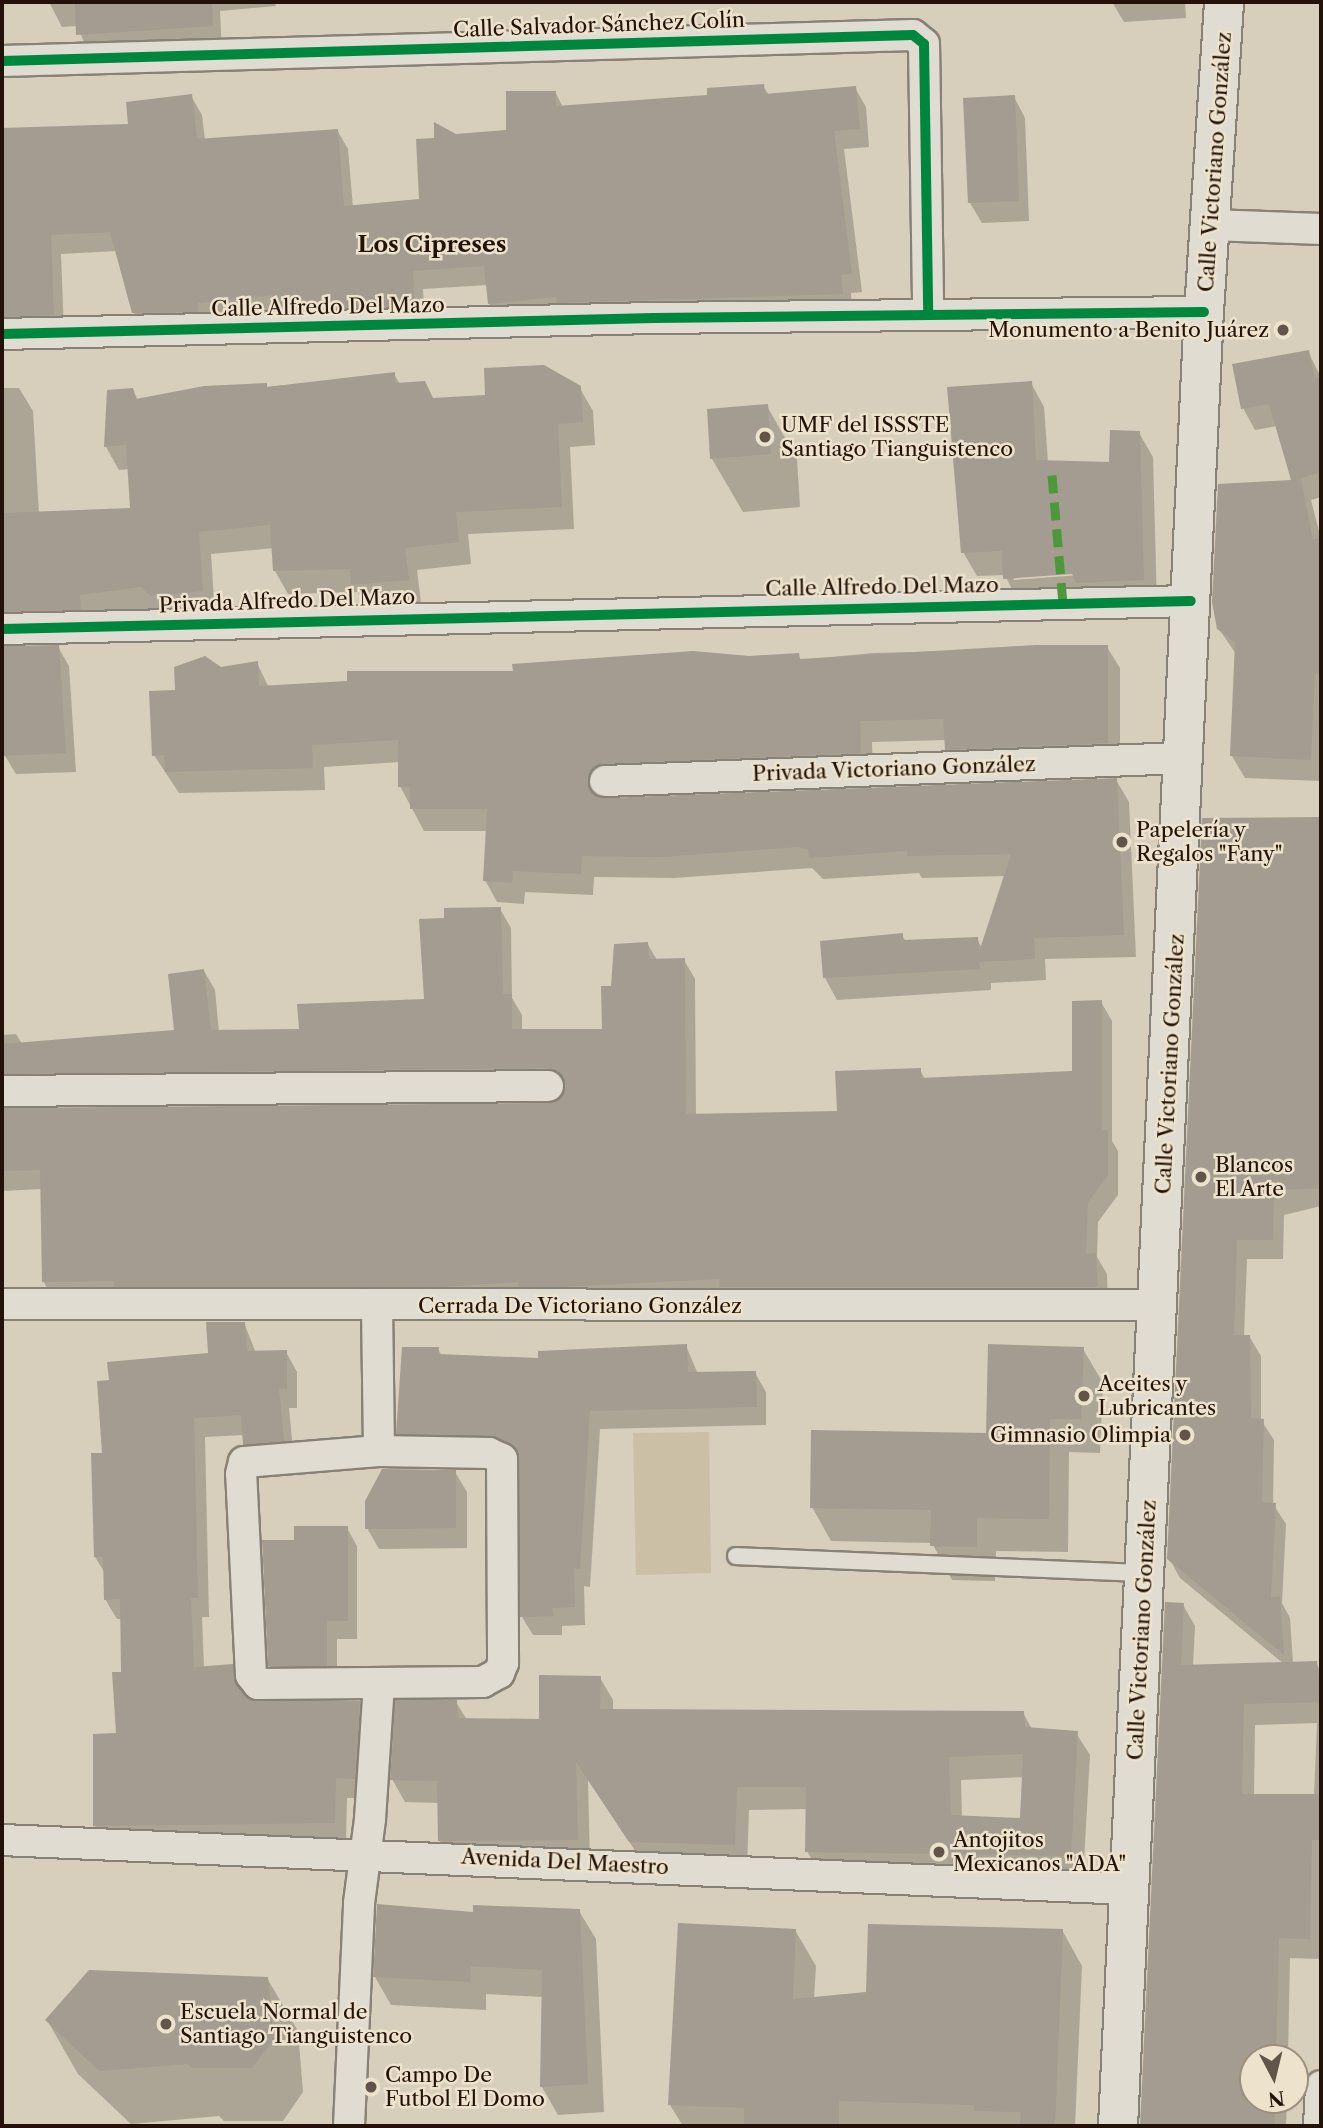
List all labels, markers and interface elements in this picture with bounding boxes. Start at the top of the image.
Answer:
street label: Calle Salvador Sánchez Colín [452,7,746,43]
street label: Calle Victoriano González [1193,31,1237,293]
district label: Los Cipreses [358,230,506,258]
street label: Calle Alfredo Del Mazo [211,292,445,322]
place label: Monumento a Benito Juárez [988,317,1269,343]
marker: Monumento a Benito Juárez [1275,322,1291,338]
place label: UMF del ISSSTE Santiago Tianguistenco [781,412,1014,462]
marker: UMF del ISSSTE Santiago Tianguistenco [755,427,775,447]
street label: Calle Alfredo Del Mazo [765,572,999,602]
street label: Privada Alfredo Del Mazo [158,584,416,618]
street label: Privada Victoriano González [751,751,1037,787]
place label: Papelería y Regalos "Fany" [1136,817,1283,867]
marker: Papelería y Regalos "Fany" [1114,834,1130,850]
street label: Calle Victoriano González [1151,933,1189,1195]
place label: Blancos El Arte [1215,1152,1293,1202]
marker: Blancos El Arte [1193,1169,1209,1185]
street label: Cerrada De Victoriano González [418,1293,742,1319]
place label: Aceites y Lubricantes [1098,1371,1216,1421]
marker: Aceites y Lubricantes [1076,1388,1092,1404]
place label: Gimnasio Olimpia [990,1422,1171,1448]
marker: Gimnasio Olimpia [1177,1427,1193,1443]
street label: Calle Victoriano González [1123,1499,1161,1761]
place label: Antojitos Mexicanos "ADA" [953,1827,1126,1877]
street label: Avenida Del Maestro [460,1844,670,1880]
marker: Antojitos Mexicanos "ADA" [931,1844,947,1860]
place label: Escuela Normal de Santiago Tianguistenco [180,1999,413,2049]
marker: Escuela Normal de Santiago Tianguistenco [158,2016,174,2032]
north arrow [1239,2044,1309,2114]
place label: Campo De Futbol El Domo [385,2062,545,2112]
marker: Campo De Futbol El Domo [363,2079,379,2095]
text: N [1267,2086,1286,2111]

